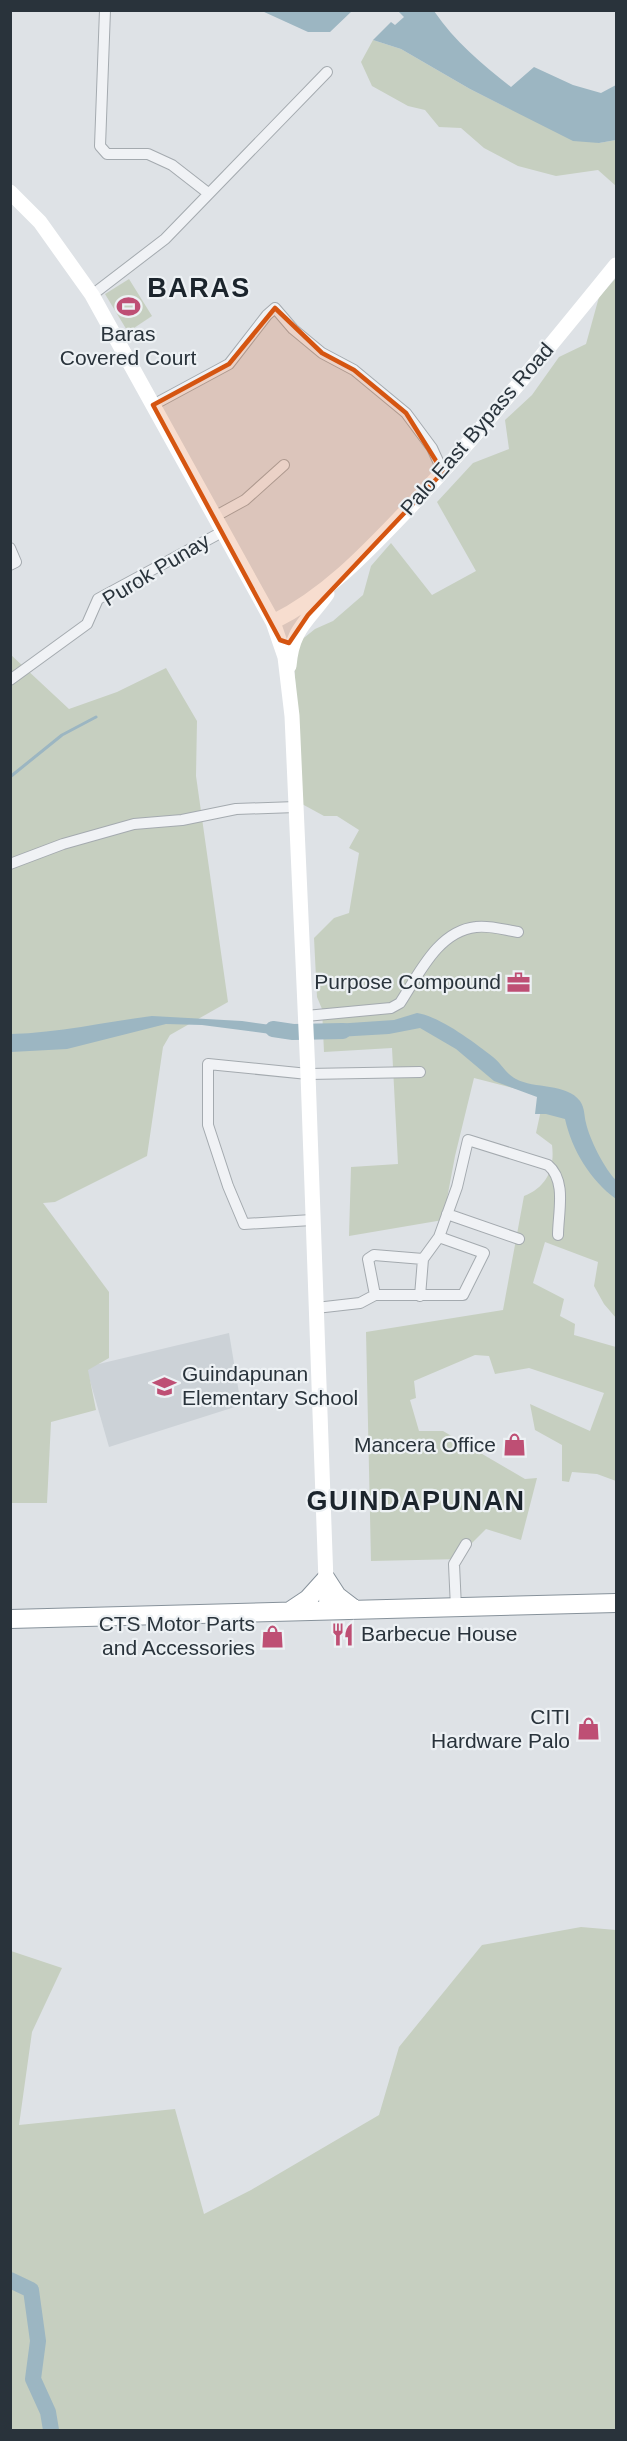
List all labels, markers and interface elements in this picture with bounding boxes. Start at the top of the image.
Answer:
district label: BARAS [147,273,251,303]
sports icon: Baras Covered Court [115,293,141,319]
place label: Baras Covered Court [60,322,196,369]
street label: Palo East Bypass Road [396,338,558,519]
street label: Purok Punay [98,528,214,610]
office icon: Purpose Compound [506,969,532,995]
place label: Purpose Compound [314,970,501,993]
place label: Guindapunan Elementary School [182,1362,358,1409]
school or university icon: Guindapunan Elementary School [151,1373,177,1399]
shop icon: Mancera Office [501,1432,527,1458]
place label: Mancera Office [354,1433,496,1456]
district label: GUINDAPUNAN [307,1486,526,1516]
place label: CTS Motor Parts and Accessories [99,1612,255,1659]
restaurant icon: Barbecue House [330,1621,356,1647]
place label: Barbecue House [361,1622,517,1645]
shop icon: CTS Motor Parts and Accessories [260,1623,286,1649]
place label: CITI Hardware Palo [431,1705,570,1752]
shop icon: CITI Hardware Palo [575,1716,601,1742]

